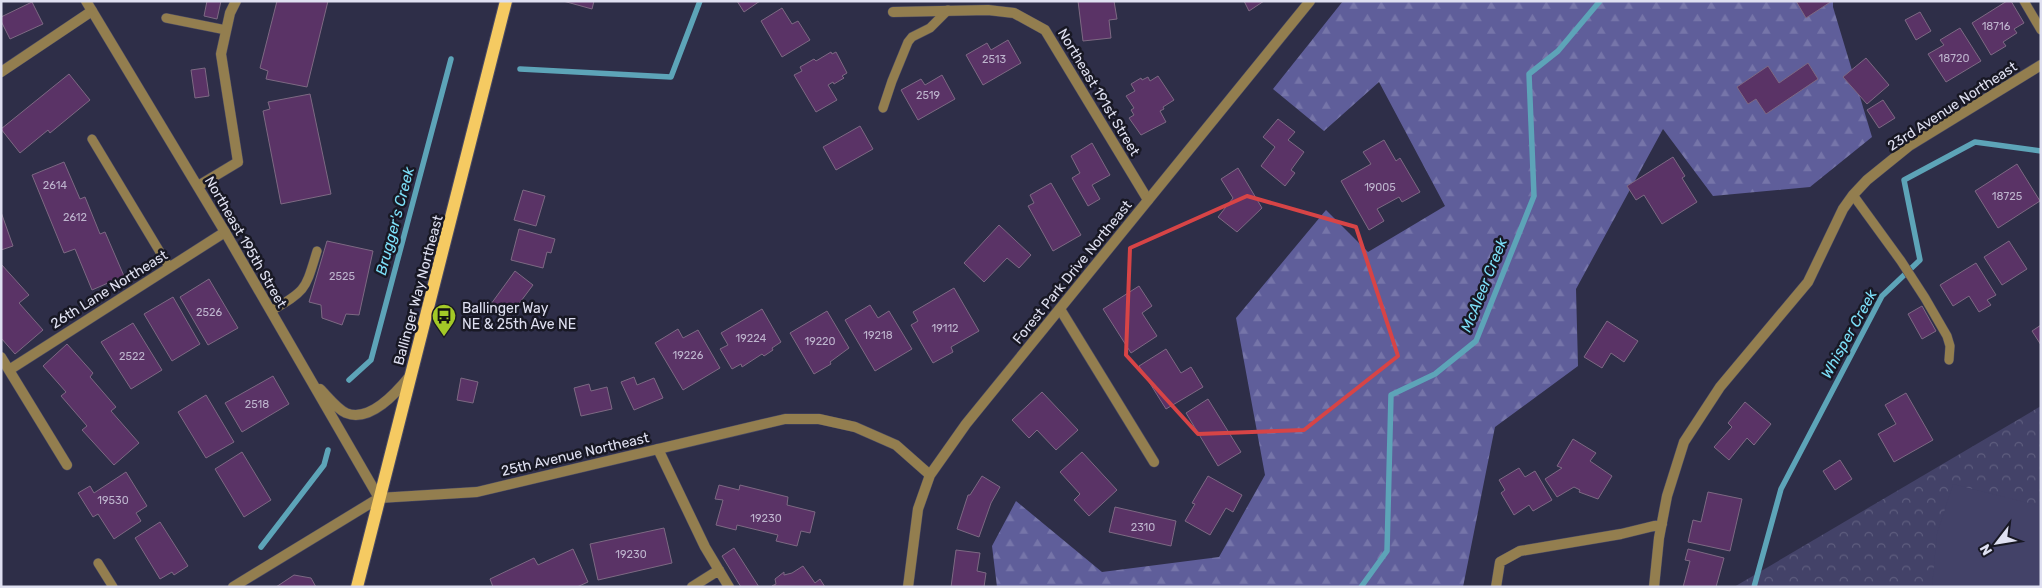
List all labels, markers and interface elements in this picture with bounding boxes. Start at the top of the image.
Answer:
house number: 18716 [1982,20,2011,33]
street label: Northeast 191st Street [1054,26,1144,159]
house number: 18720 [1939,52,1969,65]
house number: 2513 [982,53,1006,66]
street label: 23rd Avenue Northeast [1884,58,2021,155]
house number: 2519 [916,89,940,102]
water label: Brugger's Creek [372,165,418,277]
street label: Northeast 195th Street [201,173,290,312]
house number: 2614 [43,179,67,192]
house number: 19005 [1364,181,1396,194]
house number: 18725 [1992,190,2023,203]
street label: Forest Park Drive Northeast [1009,197,1136,348]
house number: 2612 [63,211,87,224]
street label: Ballinger Way Northeast [390,213,447,367]
water label: McAleer Creek [1457,235,1511,335]
street label: 26th Lane Northeast [48,246,171,332]
house number: 2525 [329,270,355,283]
water label: Whisper Creek [1817,286,1881,382]
place label: Ballinger Way NE & 25th Ave NE [462,300,576,333]
bus stop icon: Ballinger Way NE & 25th Ave NE [431,303,457,337]
house number: 2526 [196,306,222,319]
house number: 19112 [931,322,959,335]
house number: 19218 [863,329,893,342]
house number: 19224 [736,332,767,345]
house number: 19220 [804,335,836,348]
house number: 19226 [673,349,704,362]
house number: 2522 [119,350,145,363]
house number: 2518 [245,398,269,411]
street label: 25th Avenue Northeast [499,429,651,480]
house number: 19530 [97,494,129,507]
house number: 19230 [750,512,782,525]
north arrow [1972,518,2022,568]
house number: 2310 [1131,521,1155,534]
text: N [1976,541,1996,558]
house number: 19230 [615,548,647,561]

